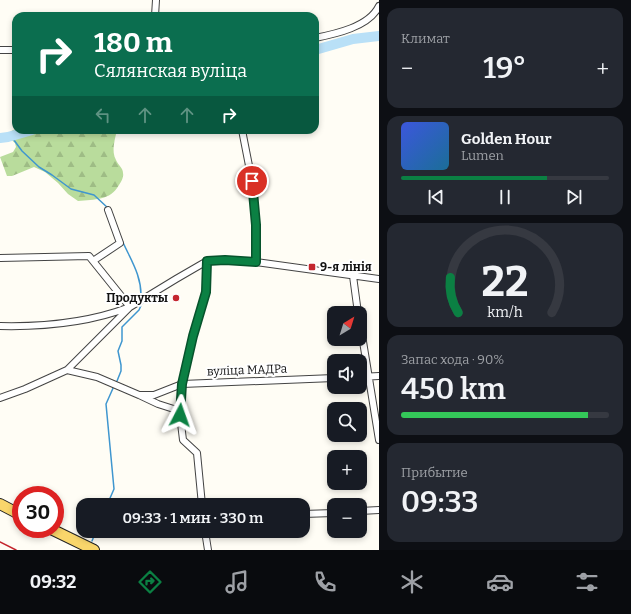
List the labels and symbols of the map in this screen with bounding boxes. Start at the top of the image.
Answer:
pin [235,164,269,198]
place label: 9-я лінія [320,260,372,274]
marker: 9-я лінія [307,262,317,272]
place label: Продукты [106,291,168,305]
marker: Продукты [171,293,181,303]
north arrow [327,306,367,346]
street label: вуліца МАДРа [207,362,288,378]
position arrow [159,394,201,436]
speed limit sign: 30 [12,486,64,538]

